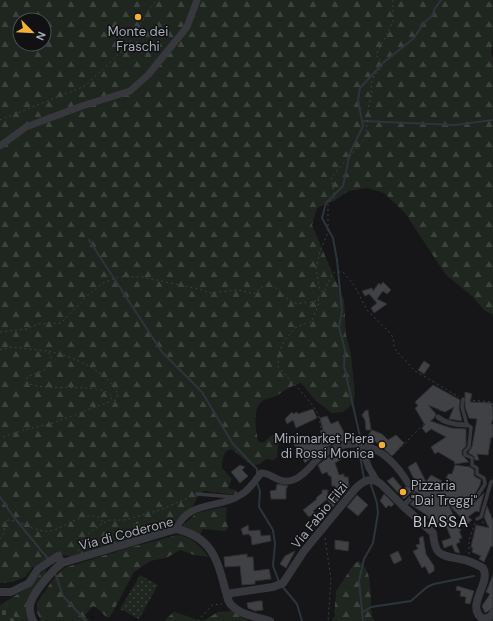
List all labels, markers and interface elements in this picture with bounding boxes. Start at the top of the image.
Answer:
north arrow [12,12,52,52]
marker: Monte dei Fraschi [133,12,143,22]
place label: Monte dei Fraschi [108,23,168,55]
text: N [33,30,49,43]
place label: Minimarket Piera di Rossi Monica [274,430,374,462]
marker: Minimarket Piera di Rossi Monica [377,440,387,450]
place label: Pizzaria "Dai Treggi" [411,477,477,509]
street label: Via Fabio Filzi [287,479,351,552]
marker: Pizzaria "Dai Treggi" [398,487,408,497]
district label: BIASSA [413,512,469,532]
street label: Via di Coderone [77,513,175,554]

